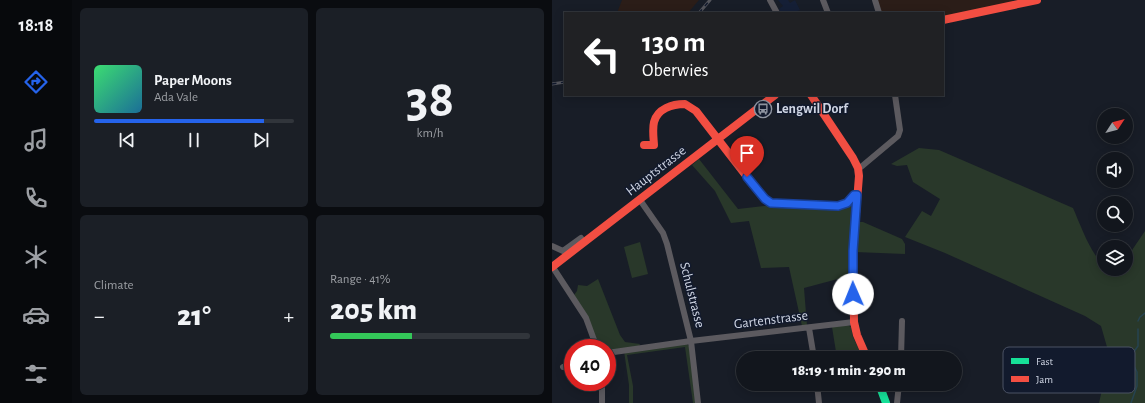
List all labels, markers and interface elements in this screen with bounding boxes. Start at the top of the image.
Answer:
text: 18:18 [19,17,53,35]
icon: left [576,28,628,80]
text: 130 m [642,29,706,57]
text: Oberwies [642,62,708,80]
icon: directions [22,68,50,96]
text: Paper Moons [154,73,232,88]
text: 38 [406,74,454,126]
text: Ada Vale [154,91,198,104]
bus stop icon: Lengwil Dorf [753,99,773,119]
place label: Lengwil Dorf [776,102,849,116]
north arrow [1097,108,1133,144]
map controls [1097,108,1133,276]
icon: music [22,126,50,154]
text: km/h [417,127,443,140]
icon: previous [116,129,138,151]
icon: pause [183,129,205,151]
icon: next [250,129,272,151]
pin [730,136,764,177]
icon: arrive [736,142,758,164]
street label: Hauptstrasse [623,143,689,199]
button: sound [1097,152,1133,188]
icon: phone [22,184,50,212]
button: search [1097,196,1133,232]
button: layers [1097,240,1133,276]
icon: climate [22,243,50,271]
street label: Schulstrasse [677,261,707,329]
text: Range · 41% [330,273,391,286]
position arrow [832,273,874,315]
text: Climate [94,279,133,292]
text: 205 km [330,295,417,325]
icon: car [22,301,50,329]
text: 21° [177,301,211,331]
text: − [94,305,105,327]
text: + [283,305,294,327]
street label: Gartenstrasse [733,309,809,331]
speed limit sign: 40 [564,339,616,391]
legend [1003,347,1135,393]
text: Fast [1036,356,1054,367]
icon: filters [22,360,50,388]
text: 18:19 · 1 min · 290 m [792,363,906,378]
text: Jam [1036,374,1053,385]

